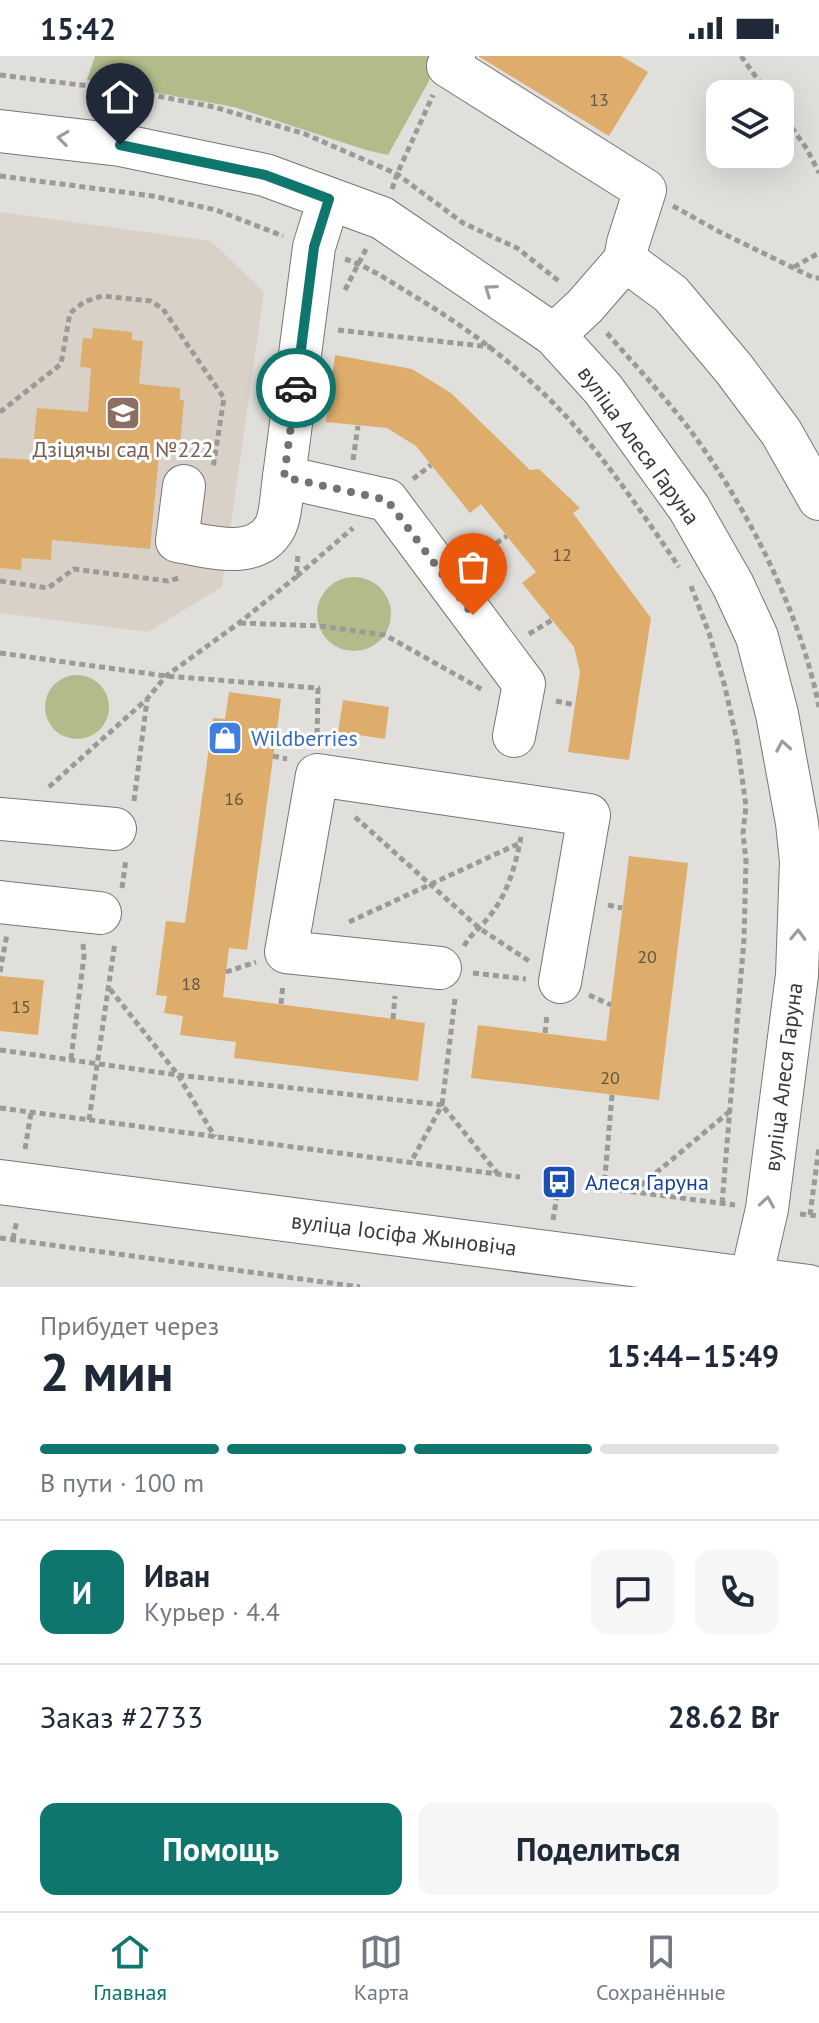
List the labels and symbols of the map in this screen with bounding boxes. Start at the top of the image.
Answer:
pin [86,63,154,145]
house number: 13 [589,88,609,111]
one-way arrow [56,130,69,147]
one-way arrow [484,285,498,300]
courier [256,348,336,428]
street label: вуліца Алеся Гаруна [572,360,706,530]
school or university icon: Дзіцячы сад №222 [104,394,142,432]
place label: Дзіцячы сад №222 [32,435,214,463]
pin [439,533,507,615]
house number: 12 [552,543,572,566]
shop icon: Wildberries [206,719,244,757]
place label: Wildberries [251,724,358,752]
one-way arrow [775,739,792,753]
house number: 16 [224,787,244,810]
one-way arrow [790,928,807,941]
house number: 20 [637,945,657,968]
house number: 18 [181,972,201,995]
street label: вуліца Алеся Гаруна [758,981,808,1173]
house number: 15 [11,995,31,1018]
house number: 20 [600,1066,620,1089]
bus stop icon: Алеся Гаруна [540,1163,578,1201]
place label: Алеся Гаруна [585,1168,709,1196]
one-way arrow [758,1196,775,1209]
street label: вуліца Іосіфа Жыновіча [290,1206,518,1262]

